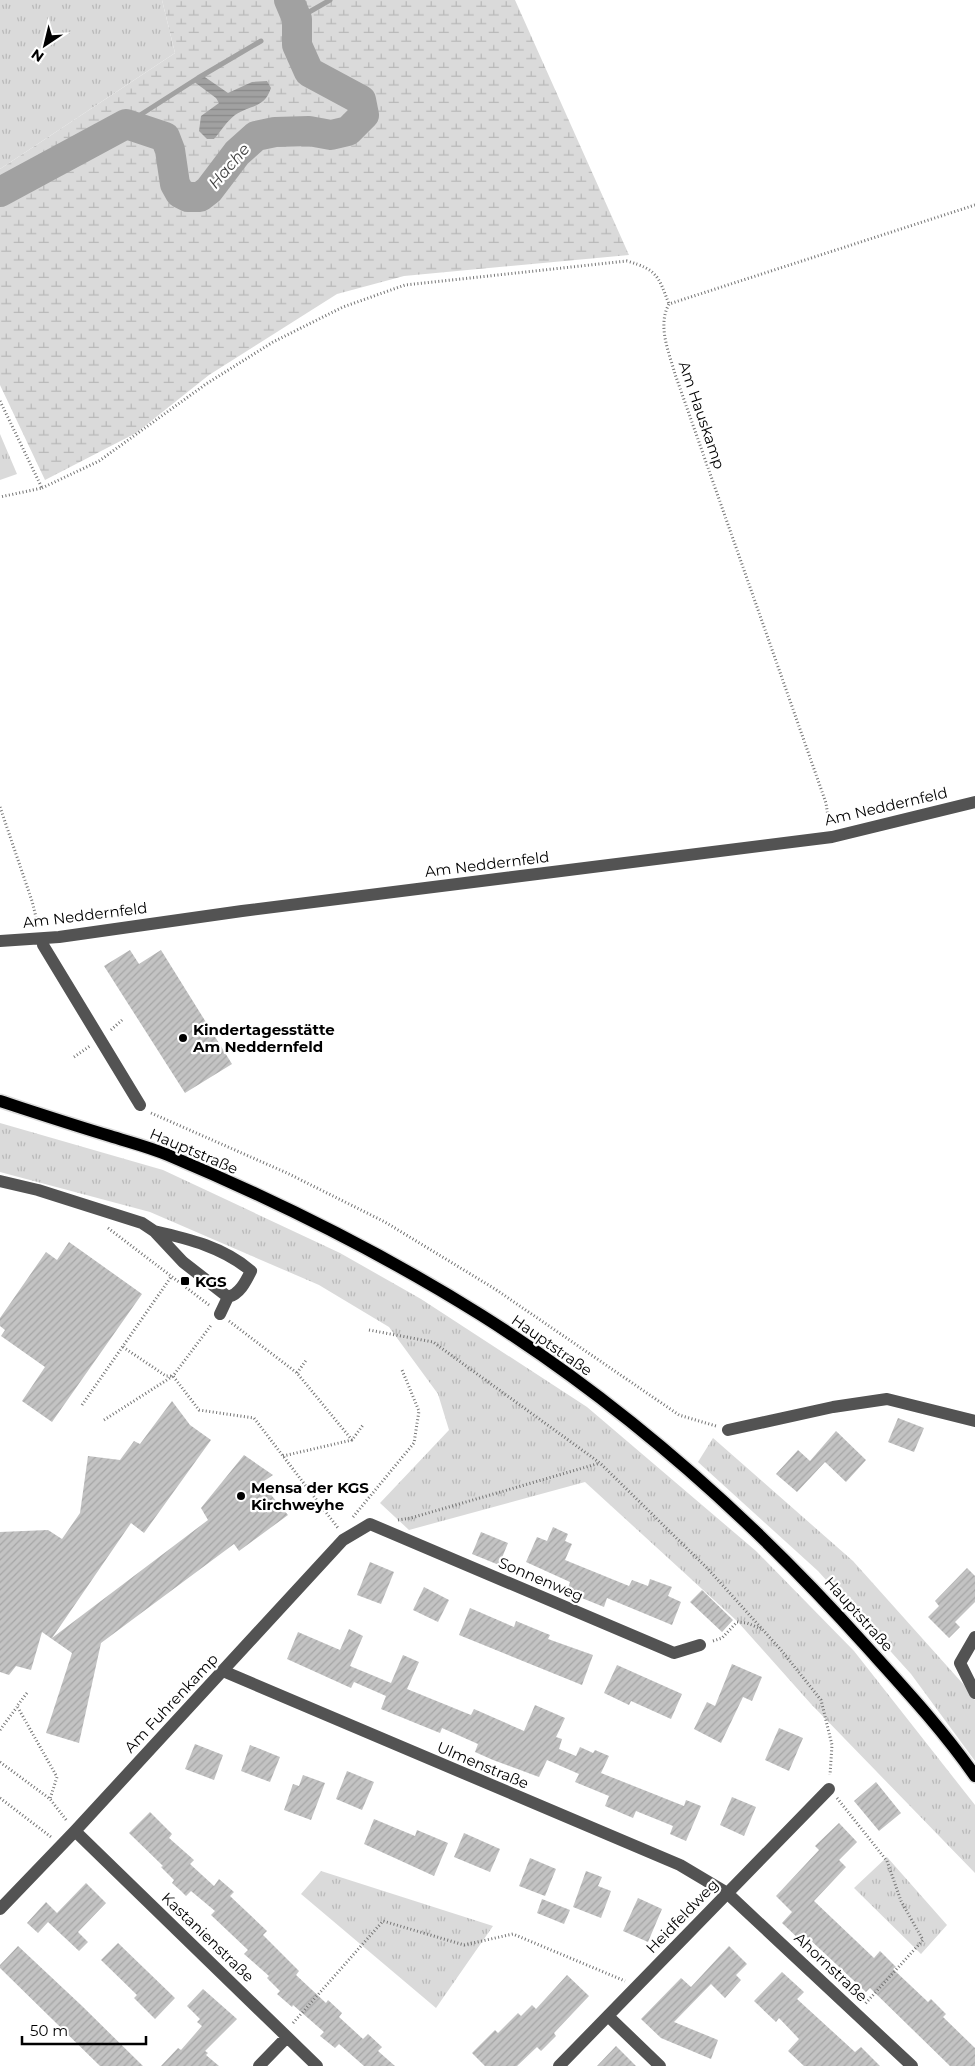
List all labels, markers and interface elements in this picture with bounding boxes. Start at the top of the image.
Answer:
north arrow [20,20,70,70]
text: N [28,45,47,66]
water label: Hache [204,140,254,192]
street label: Am Hauskamp [675,359,729,471]
street label: Am Neddernfeld [823,783,949,829]
street label: Am Neddernfeld [424,847,550,881]
street label: Am Neddernfeld [22,898,148,932]
place label: Kindertagesstätte Am Neddernfeld [192,1020,335,1056]
marker: Kindertagesstätte Am Neddernfeld [177,1032,189,1044]
street label: Hauptstraße [147,1124,241,1178]
place label: KGS [195,1272,227,1291]
marker: KGS [179,1275,191,1287]
street label: Hauptstraße [508,1310,596,1380]
place label: Mensa der KGS Kirchweyhe [251,1478,369,1514]
marker: Mensa der KGS Kirchweyhe [235,1490,247,1502]
street label: Sonnenweg [496,1553,586,1605]
street label: Hauptstraße [820,1573,898,1655]
street label: Am Fuhrenkamp [120,1649,222,1757]
street label: Ulmenstraße [434,1737,532,1793]
street label: Heidfeldweg [642,1875,722,1957]
street label: Kastanienstraße [158,1888,258,1986]
street label: Ahornstraße [790,1928,872,2006]
scale bar [22,2014,146,2046]
text: 50 m [30,2021,68,2040]

